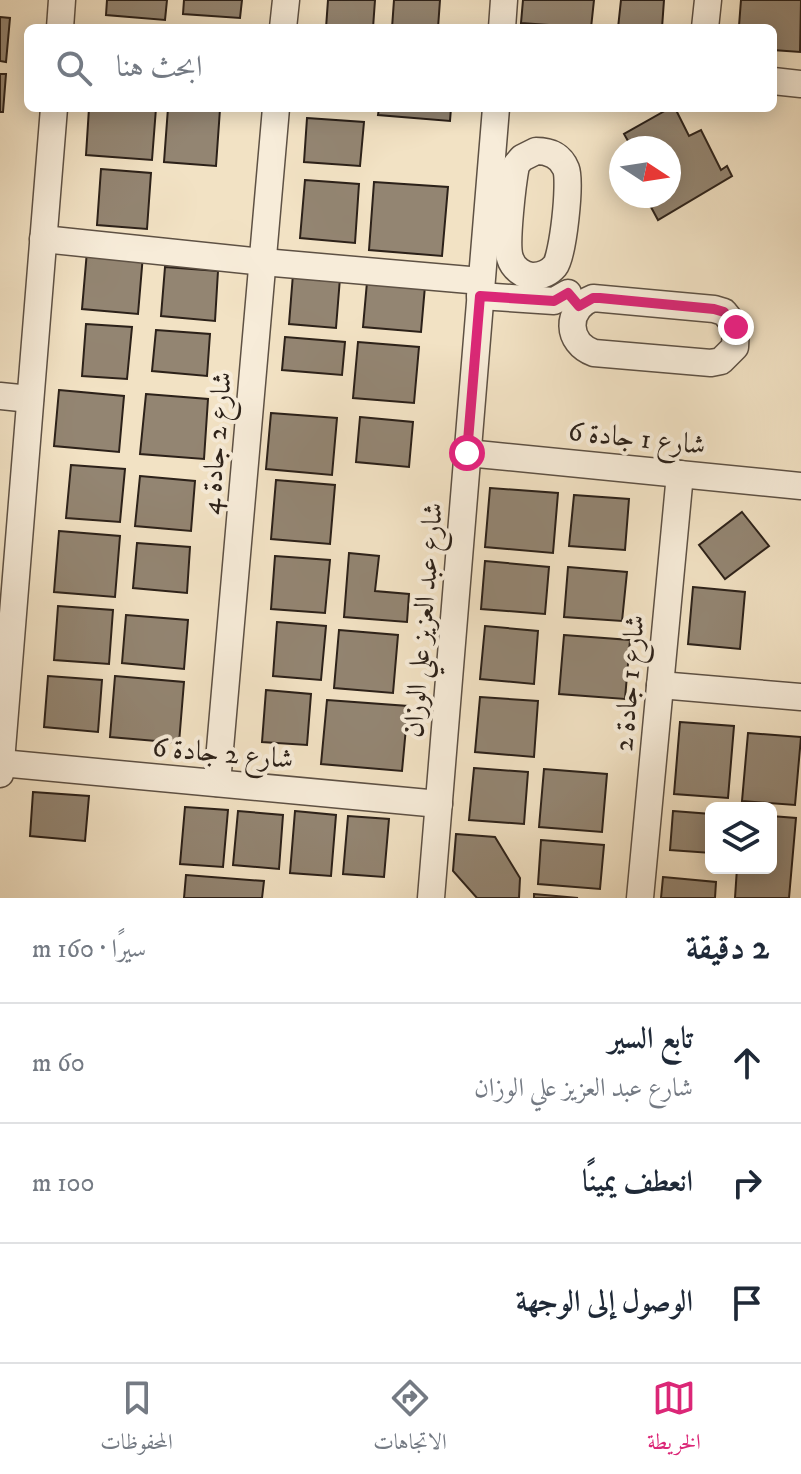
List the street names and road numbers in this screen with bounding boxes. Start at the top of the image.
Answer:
street label: شارع 2 جادة 4 [193,370,245,516]
street label: شارع 1 جادة 6 [566,414,707,468]
street label: شارع عبد العزيز علي الوزان [396,501,459,740]
street label: شارع 1 جادة 2 [606,613,658,753]
street label: شارع 2 جادة 6 [151,730,295,782]

